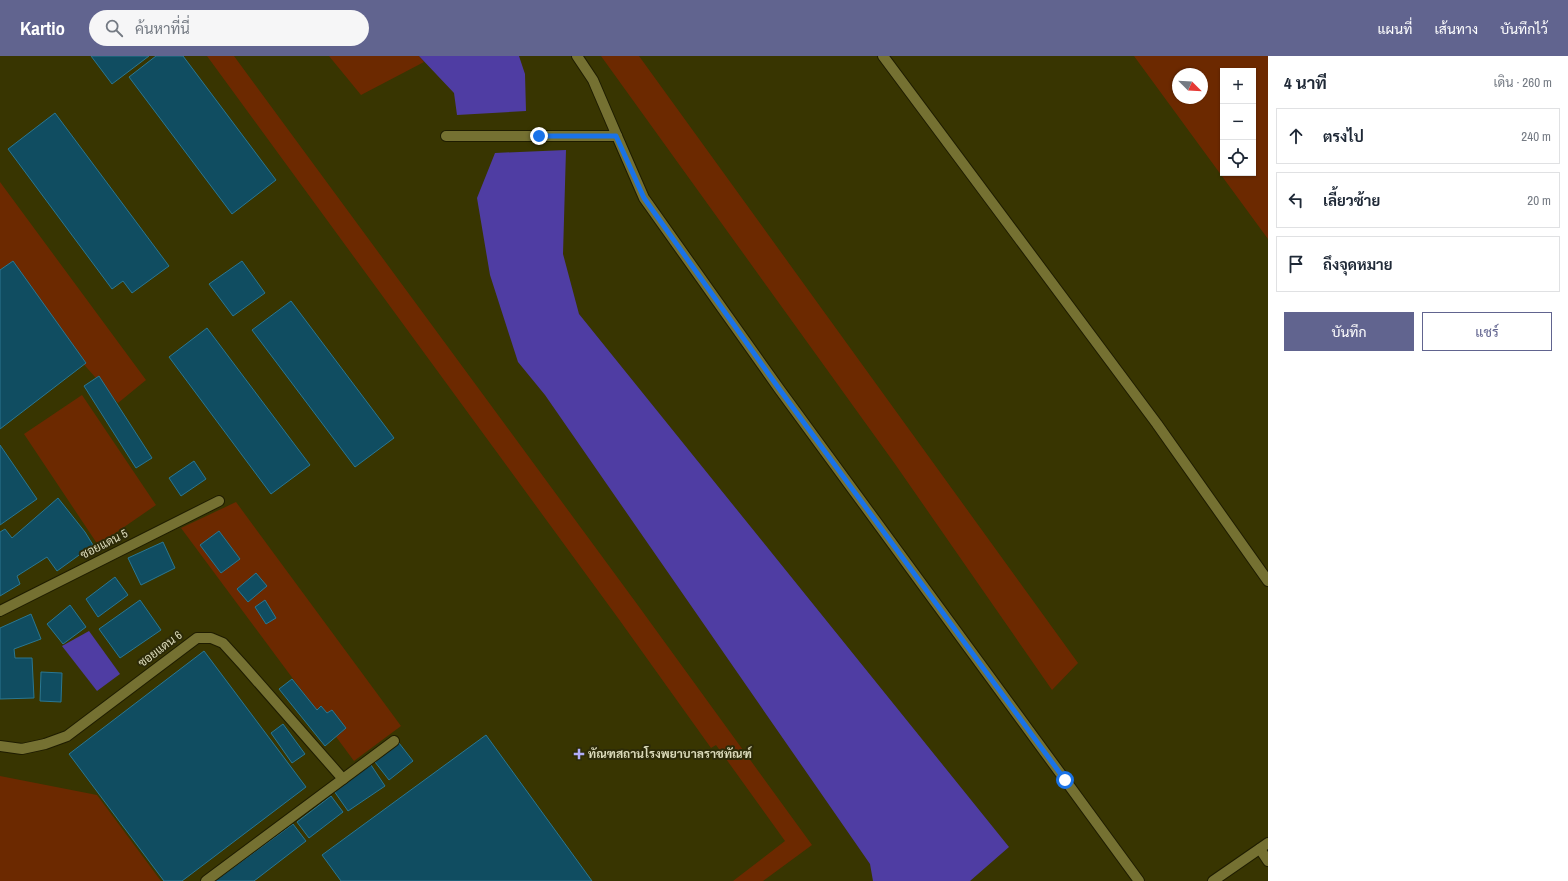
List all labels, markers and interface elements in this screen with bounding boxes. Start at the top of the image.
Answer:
search box [89,10,369,46]
text: Kartio [20,15,65,41]
icon: search [103,17,125,39]
text: ค้นหาที่นี่ [135,18,190,39]
text: แผนที่ [1377,20,1412,38]
text: เส้นทาง [1434,20,1478,38]
text: บันทึกไว้ [1500,20,1548,38]
north arrow [1172,68,1208,104]
map controls [1220,68,1256,176]
button: + [1220,68,1256,104]
text: 4 นาที [1284,71,1327,94]
text: เดิน · 260 m [1493,74,1552,91]
button: − [1220,104,1256,140]
icon: ahead [1285,125,1307,147]
text: ตรงไป [1323,126,1364,147]
route end [530,127,548,145]
text: 240 m [1521,128,1551,145]
button: locate [1220,140,1256,176]
icon: left [1285,189,1307,211]
text: เลี้ยวซ้าย [1323,190,1380,211]
text: 20 m [1527,192,1551,209]
icon: arrive [1285,253,1307,275]
text: ถึงจุดหมาย [1323,254,1393,275]
button: บันทึก [1284,312,1414,351]
button: แชร์ [1422,312,1552,351]
street label: ซอยแดน 5 [78,525,131,563]
street label: ซอยแดน 6 [135,627,185,671]
place label: ทัณฑสถานโรงพยาบาลราชทัณฑ์ [588,746,753,762]
marker: ทัณฑสถานโรงพยาบาลราชทัณฑ์ [573,748,585,760]
route start [1056,771,1074,789]

